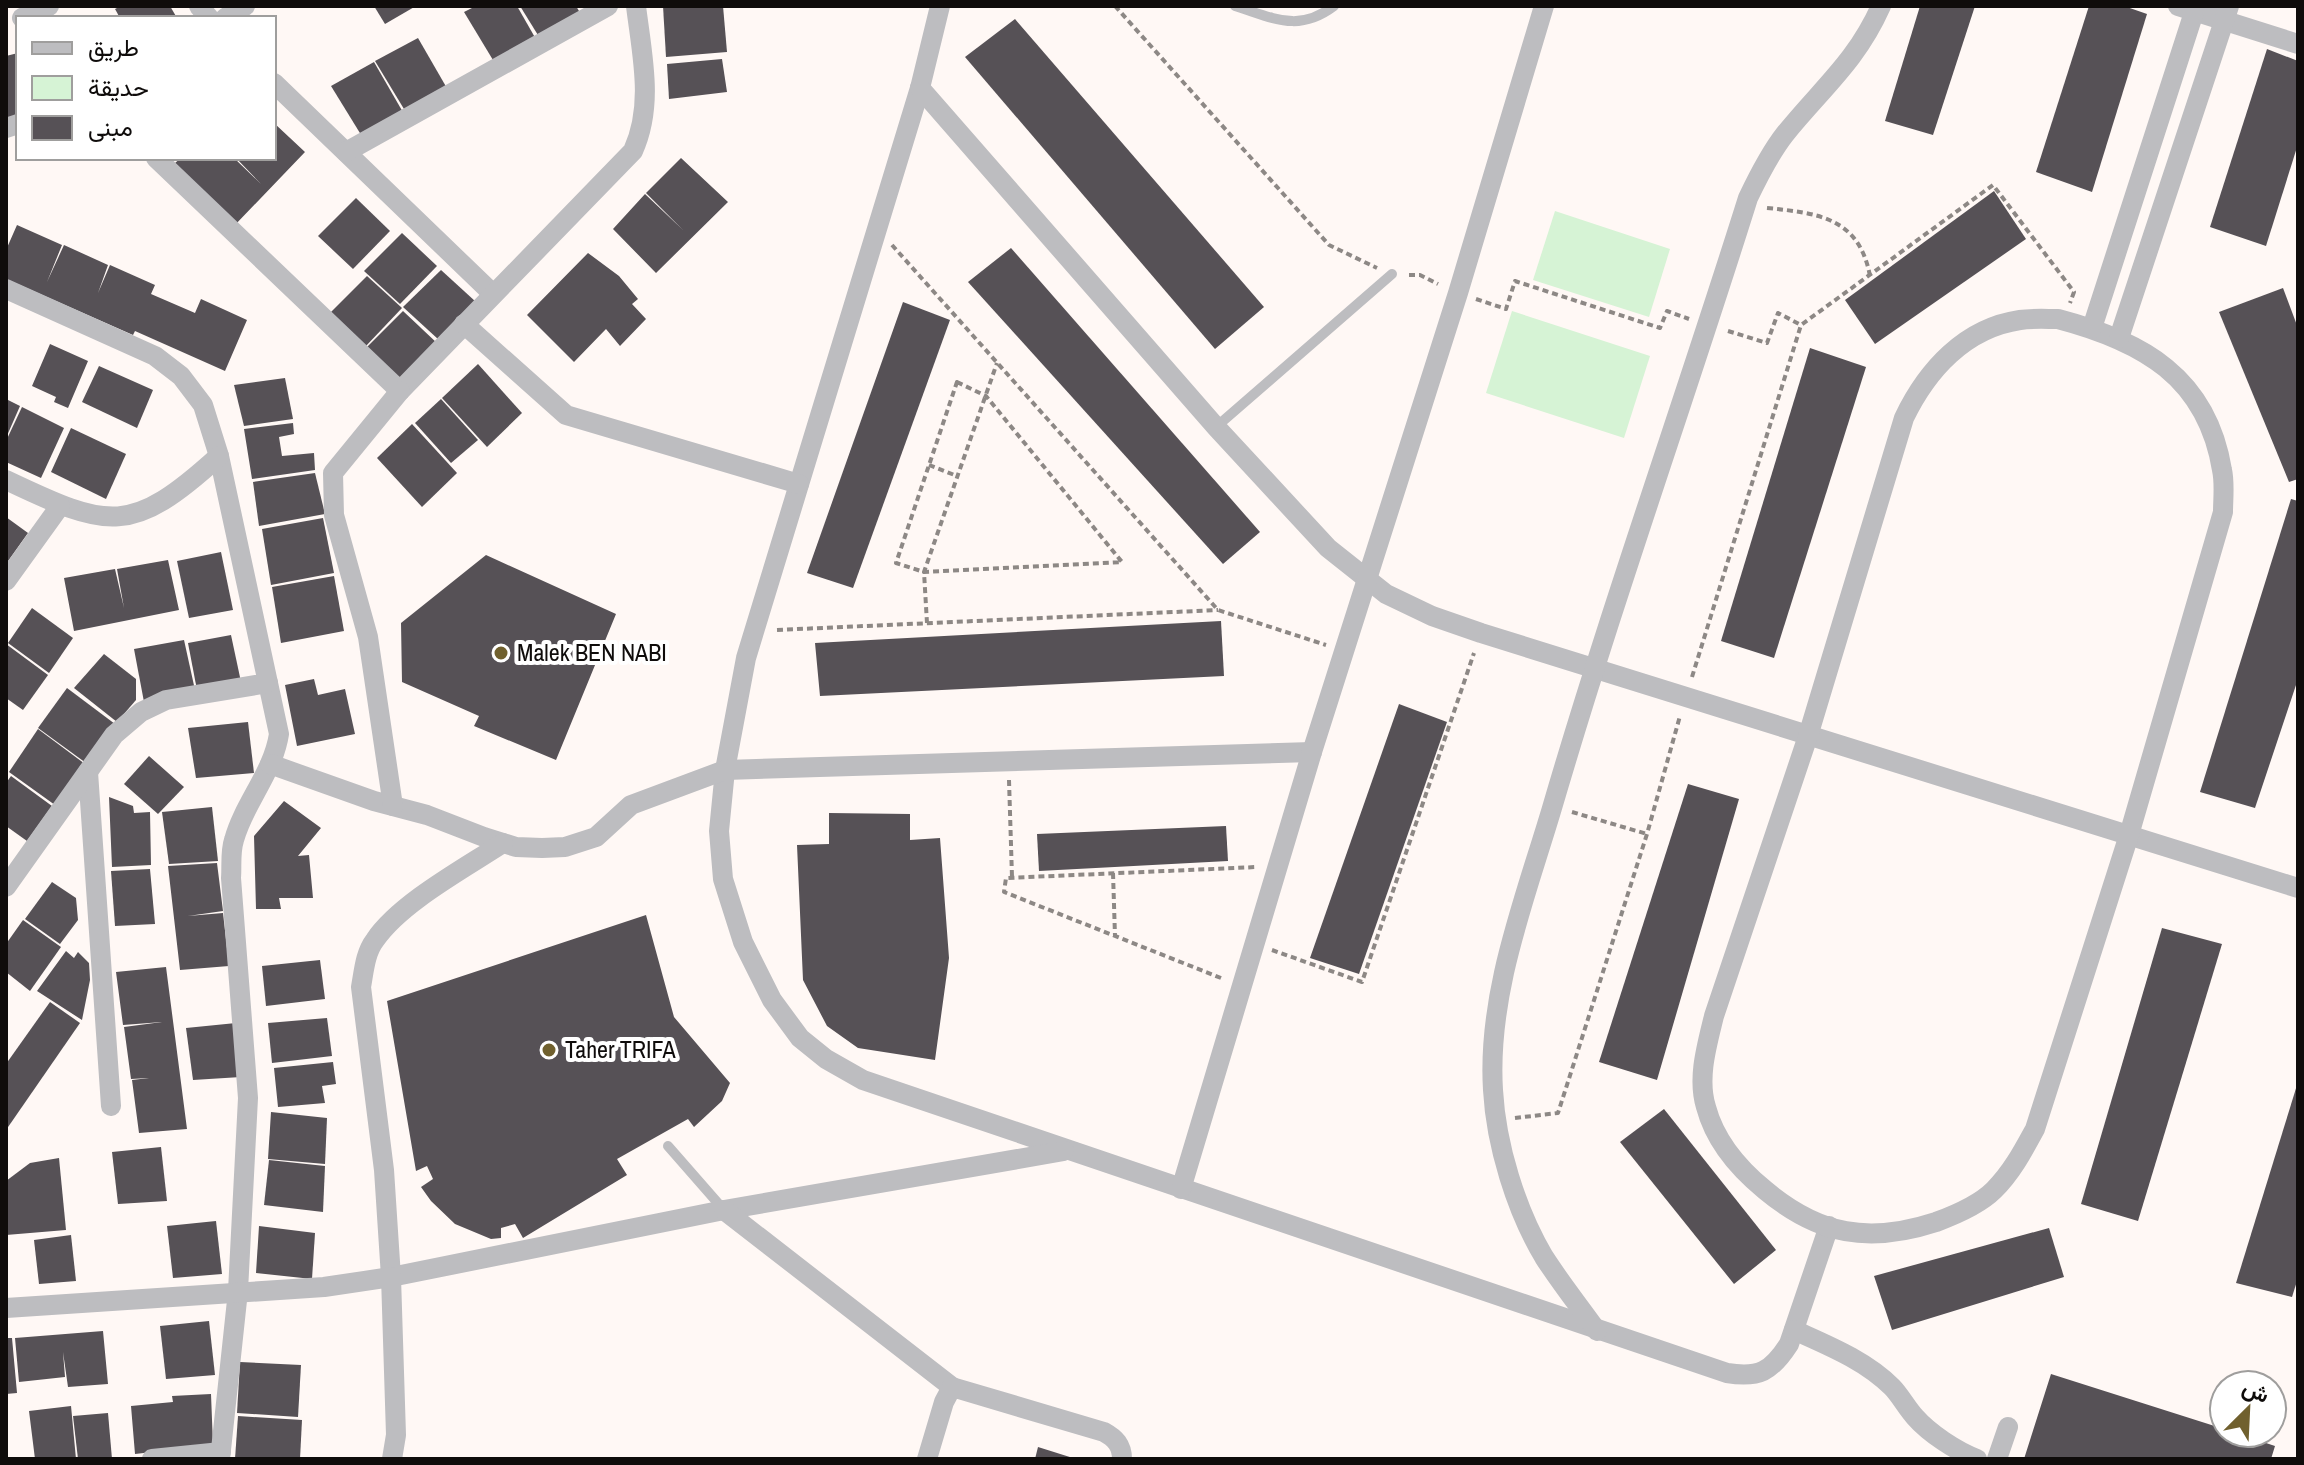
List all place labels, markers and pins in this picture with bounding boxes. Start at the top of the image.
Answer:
place label: Malek BEN NABI [517,636,667,668]
marker: Malek BEN NABI [492,644,510,662]
place label: Taher TRIFA [565,1033,676,1065]
marker: Taher TRIFA [540,1041,558,1059]

